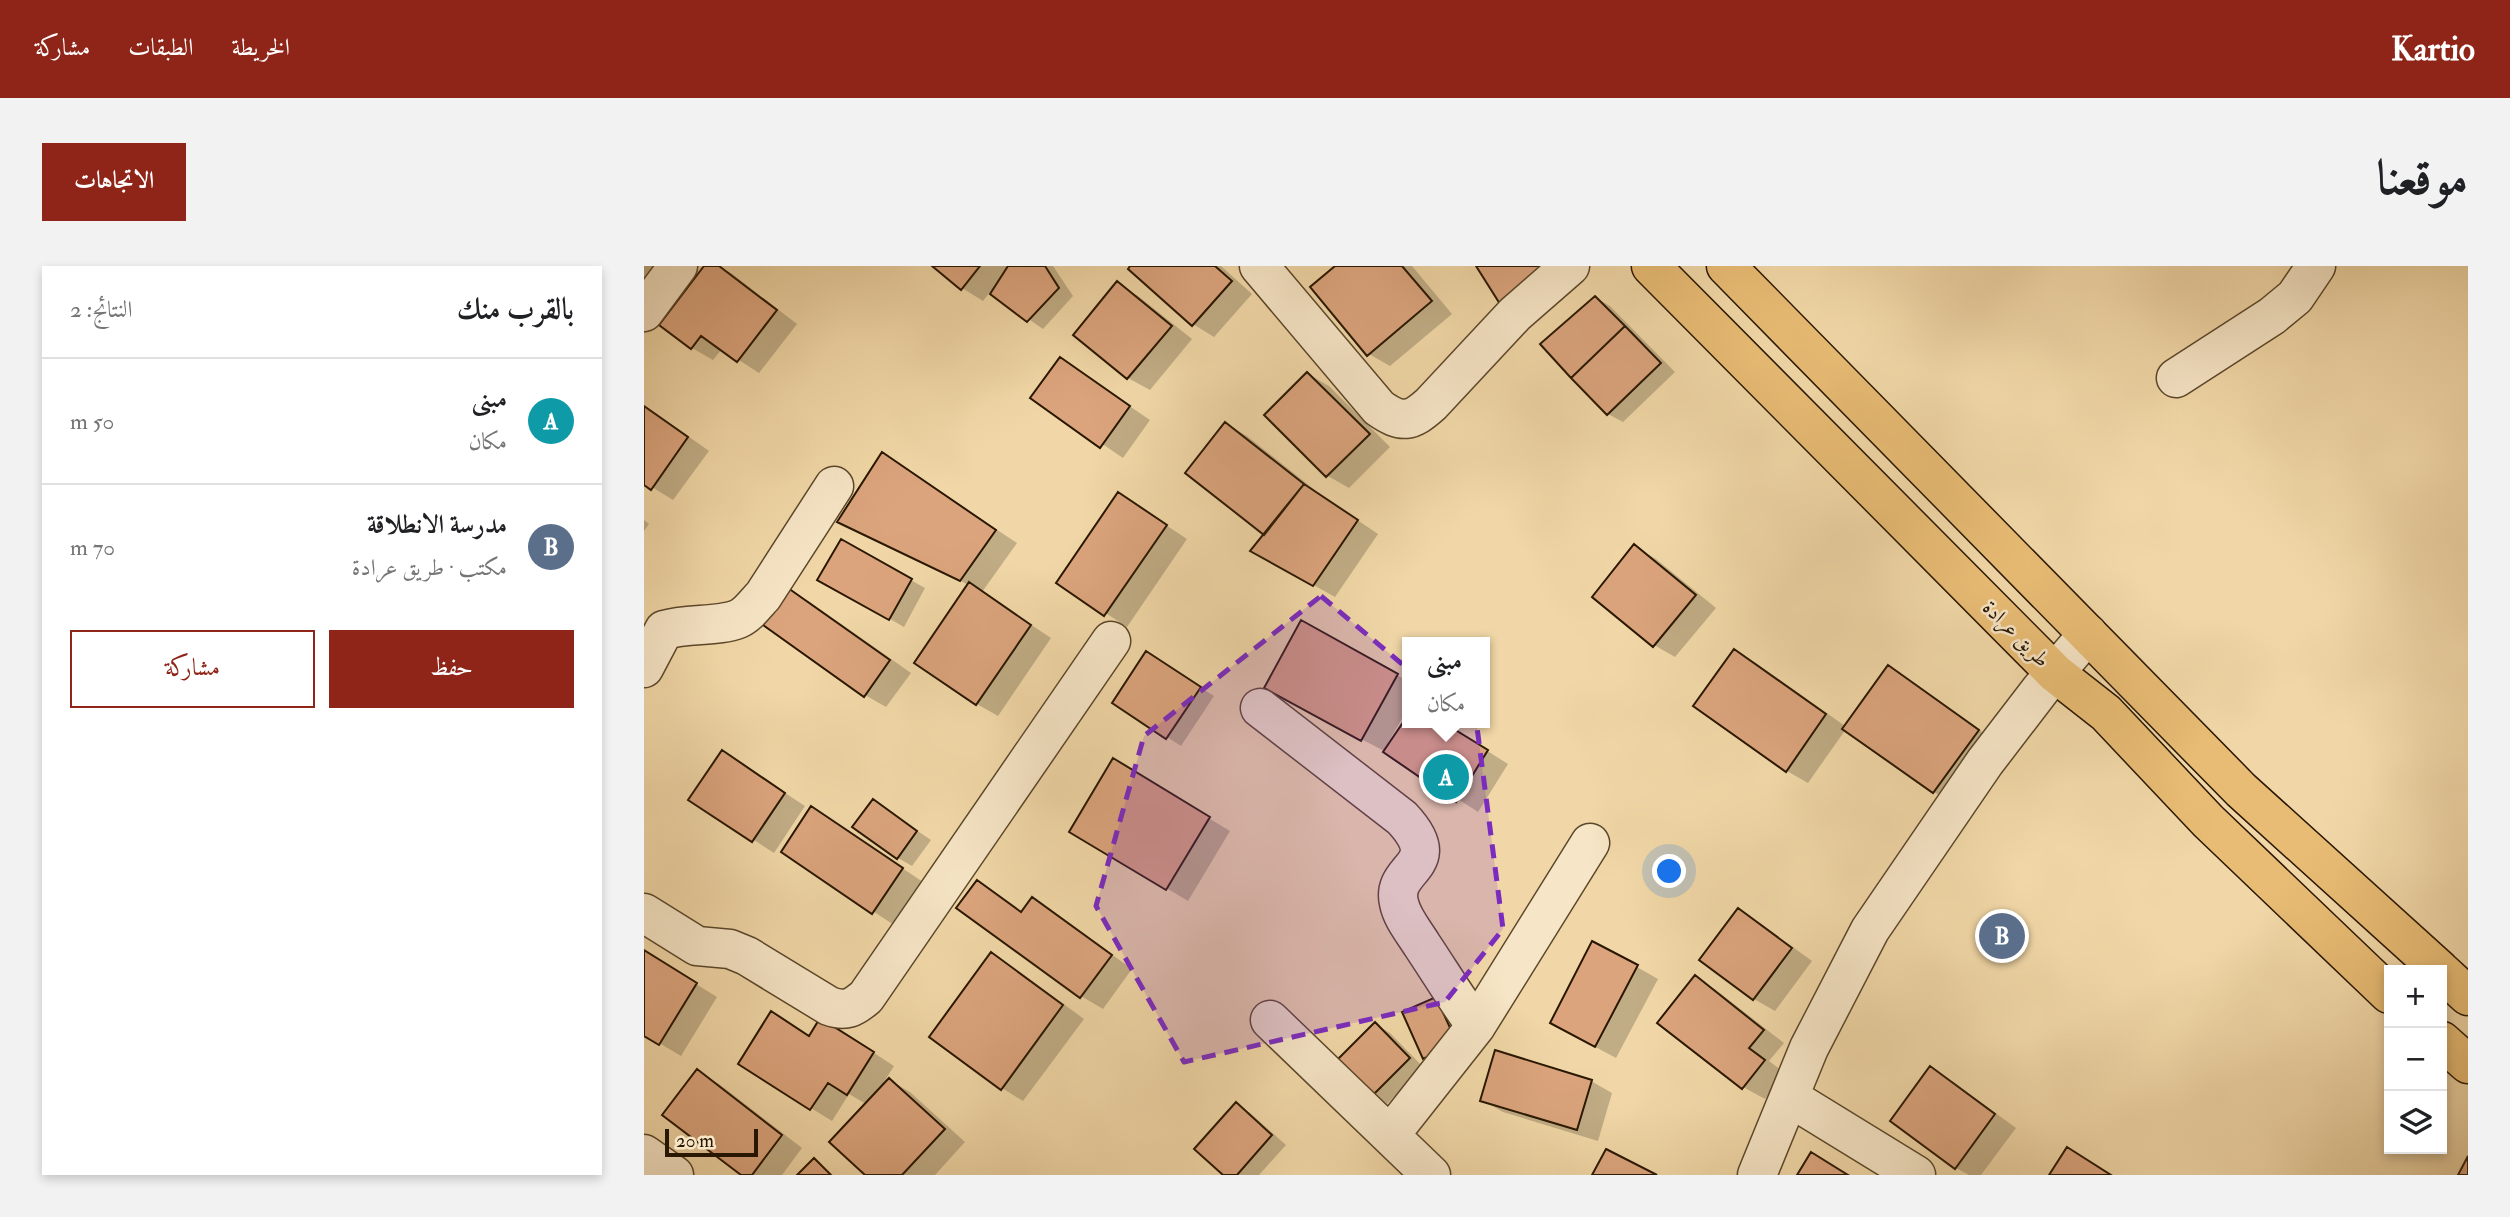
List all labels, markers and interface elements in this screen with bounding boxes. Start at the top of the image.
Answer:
text: Kartio [2391,29,2475,70]
text: مشاركة [35,32,90,63]
text: الطبقات [128,32,194,63]
text: الخريطة [232,32,290,63]
button: الاتجاهات [42,143,186,221]
text: موقعنا [2376,148,2468,209]
text: بالقرب منك [457,291,574,328]
text: النتائج: 2 [70,295,133,324]
text: مبنى [472,383,507,415]
text: 50 m [70,407,114,436]
text: A [544,407,558,436]
text: مكان [468,427,507,456]
text: مدرسة الانطلاقة [367,509,507,541]
text: 70 m [70,533,115,562]
text: B [543,533,559,562]
text: مكتب · طريق عرادة [352,553,507,582]
street label: طريق عرادة [1976,595,2055,674]
button: مشاركة [70,630,315,708]
button: حفظ [329,630,574,708]
popup [1402,637,1490,728]
text: مبنى [1427,645,1462,677]
text: مكان [1427,689,1465,718]
pin: A [1423,751,1469,803]
your location [1652,854,1686,888]
pin: B [1979,910,2025,962]
map controls [2384,965,2447,1154]
button: + [2384,965,2447,1028]
button: − [2384,1028,2447,1091]
button: layers [2384,1091,2447,1154]
scale bar [665,1126,758,1158]
text: 20 m [676,1129,714,1153]

